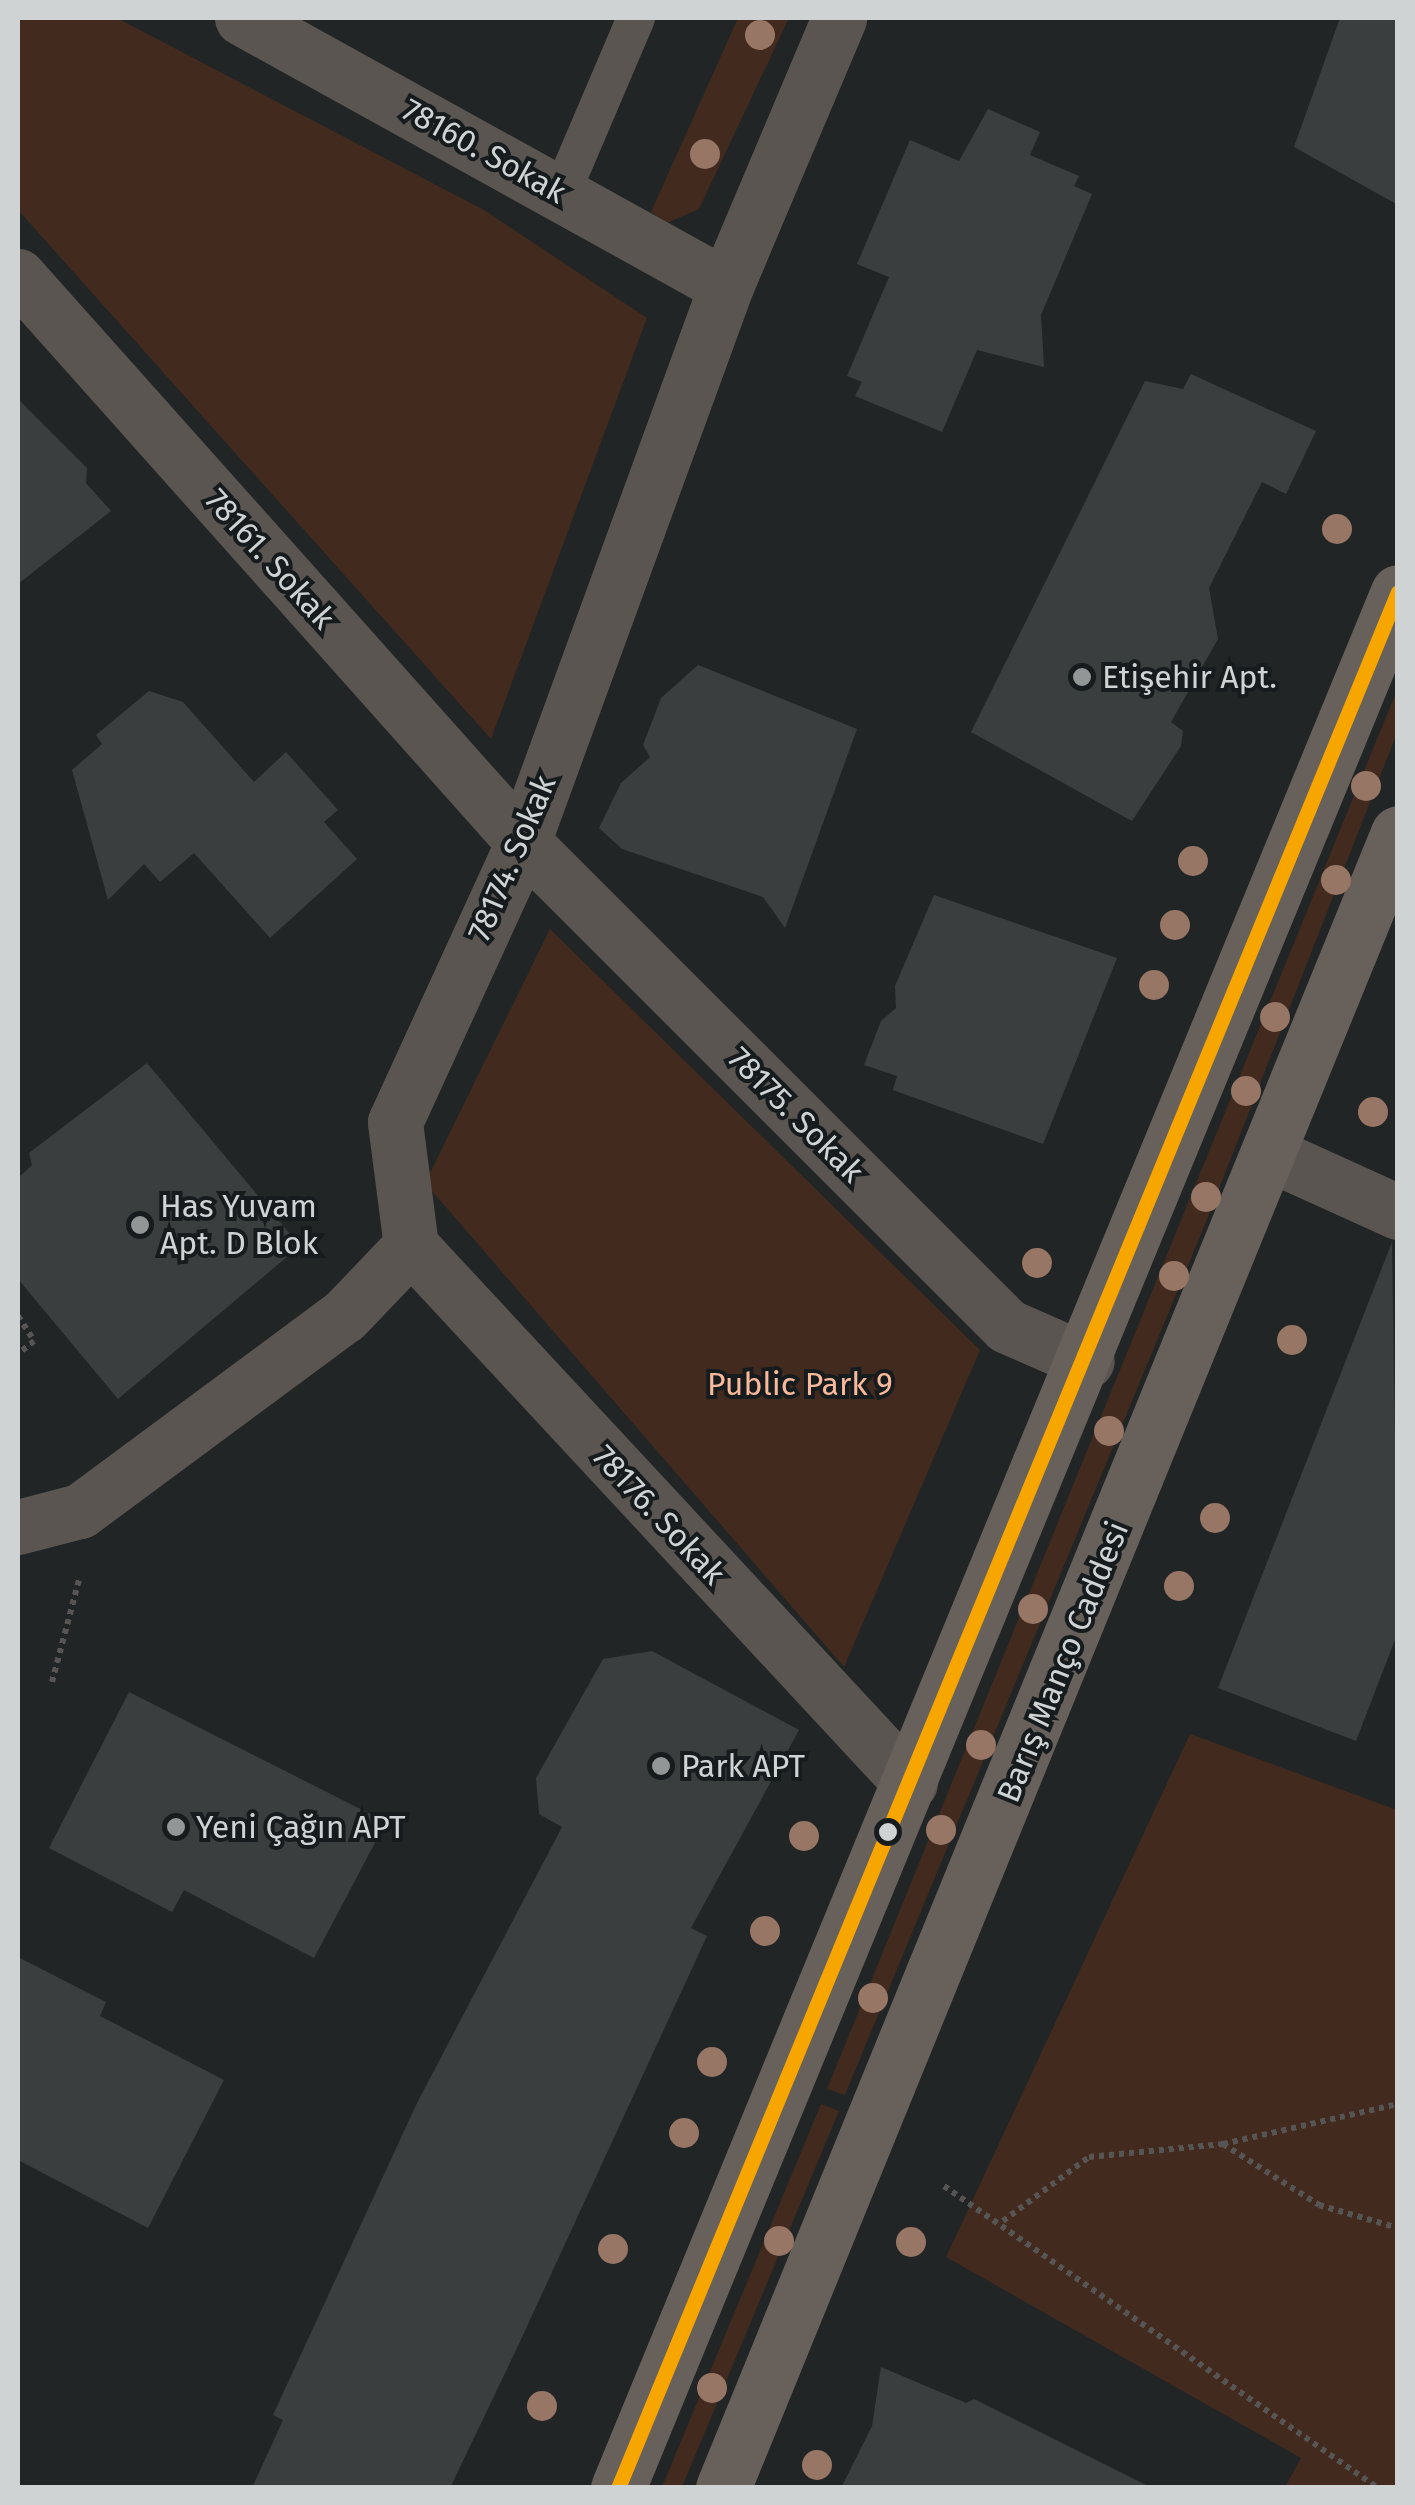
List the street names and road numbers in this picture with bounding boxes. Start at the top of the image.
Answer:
street label: 78160. Sokak [396,90,572,212]
street label: 78161. Sokak [197,481,343,637]
street label: 78174. Sokak [460,769,564,947]
street label: 78175. Sokak [720,1039,872,1191]
street label: 78176. Sokak [585,1437,733,1593]
street label: Barış Manço Caddesi [989,1516,1137,1808]

